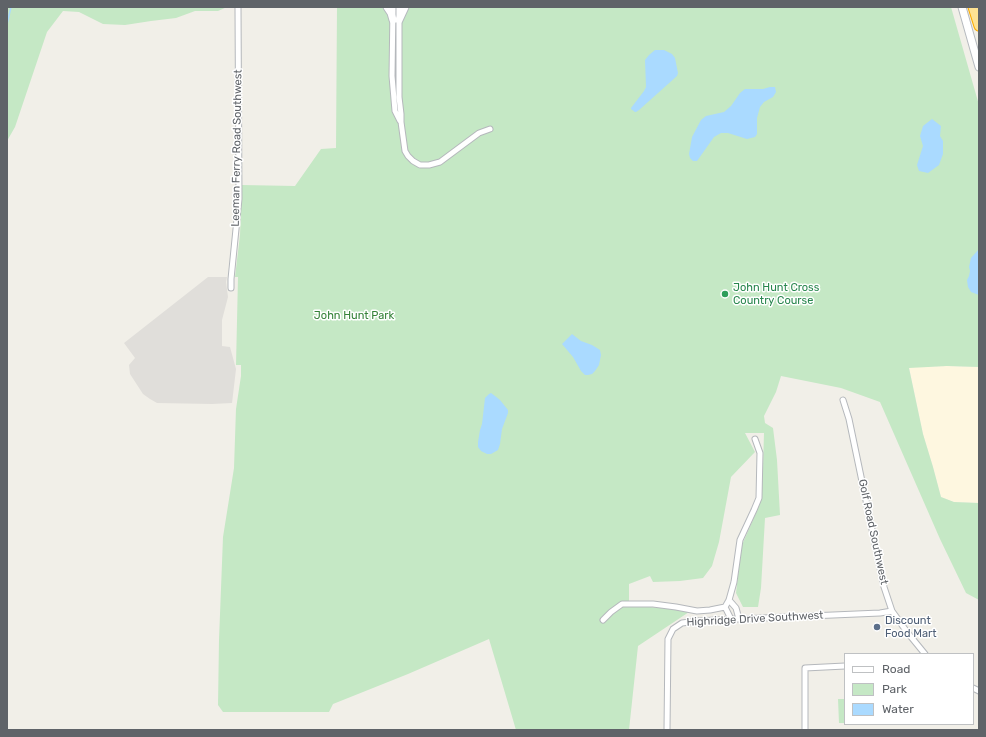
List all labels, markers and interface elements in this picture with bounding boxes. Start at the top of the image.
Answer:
street label: Leeman Ferry Road Southwest [229,69,245,227]
place label: John Hunt Cross Country Course [733,281,819,307]
marker: John Hunt Cross Country Course [720,289,730,299]
park label: John Hunt Park [314,309,394,323]
street label: Golf Road Southwest [855,478,891,586]
street label: Highridge Drive Southwest [686,609,824,629]
place label: Discount Food Mart [885,614,936,640]
marker: Discount Food Mart [872,622,882,632]
legend [844,653,974,725]
text: Road [882,662,910,676]
text: Park [882,682,907,696]
text: Water [882,702,914,716]

